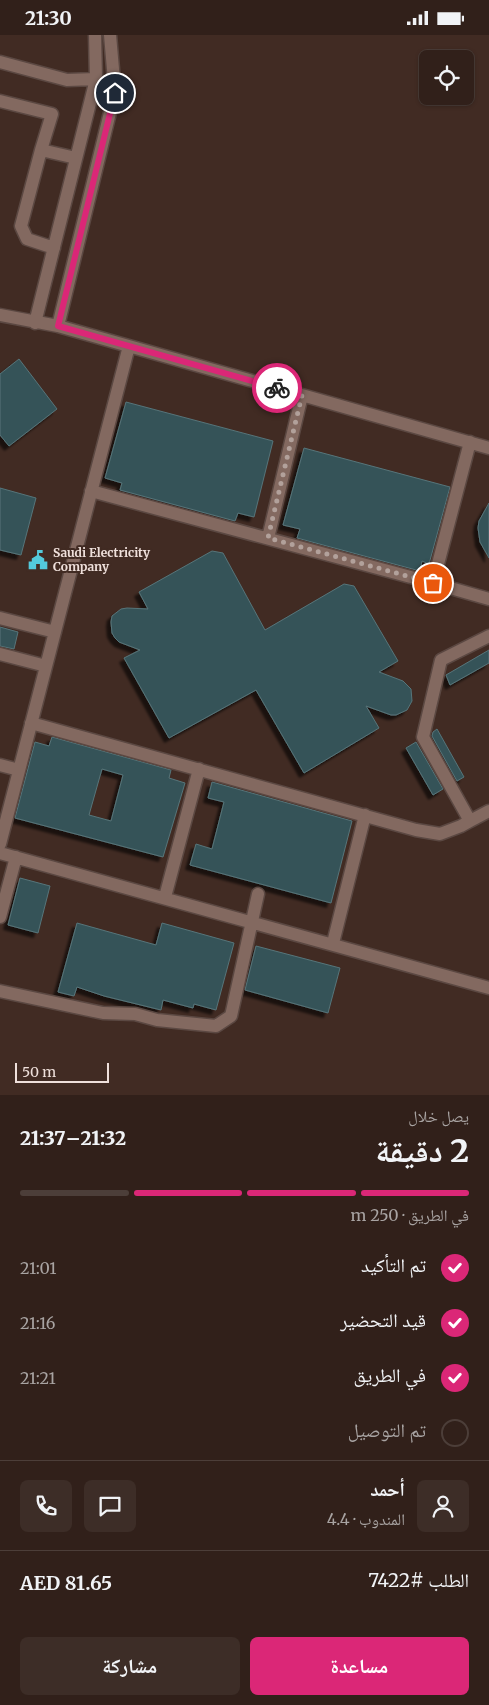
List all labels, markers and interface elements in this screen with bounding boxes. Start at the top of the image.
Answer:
text: 21:30 [25,6,72,30]
map controls [419,50,474,105]
button: locate [419,50,474,105]
pin [94,72,136,114]
icon: home [101,79,129,107]
courier [252,363,302,413]
icon: bike [263,374,291,402]
place label: Saudi Electricity Company [53,545,151,574]
public building icon: Saudi Electricity Company [27,549,49,571]
pin [412,562,454,604]
icon: bag [419,569,447,597]
scale bar [15,1060,109,1083]
text: 50 m [22,1063,56,1081]
text: يصل خلال [408,1106,469,1126]
text: 21:32–21:37 [20,1126,126,1150]
text: 2 دقيقة [375,1131,469,1171]
text: في الطريق · 250 m [351,1205,469,1225]
text: تم التأكيد [361,1253,426,1277]
icon: check [441,1254,469,1282]
text: 21:01 [20,1258,57,1278]
text: قيد التحضير [340,1308,426,1332]
icon: check [441,1309,469,1337]
text: 21:16 [20,1313,55,1333]
text: في الطريق [354,1363,426,1387]
icon: check [441,1364,469,1392]
text: 21:21 [20,1368,56,1388]
text: تم التوصيل [348,1418,426,1442]
text: أحمد [370,1477,405,1501]
button: phone [20,1480,72,1532]
button: chat [84,1480,136,1532]
button: person [417,1480,469,1532]
text: المندوب · 4.4 [327,1509,405,1529]
text: الطلب #7422 [368,1568,469,1592]
text: AED 81.65 [20,1571,112,1595]
button: مشاركة [20,1637,240,1695]
button: مساعدة [250,1637,469,1695]

